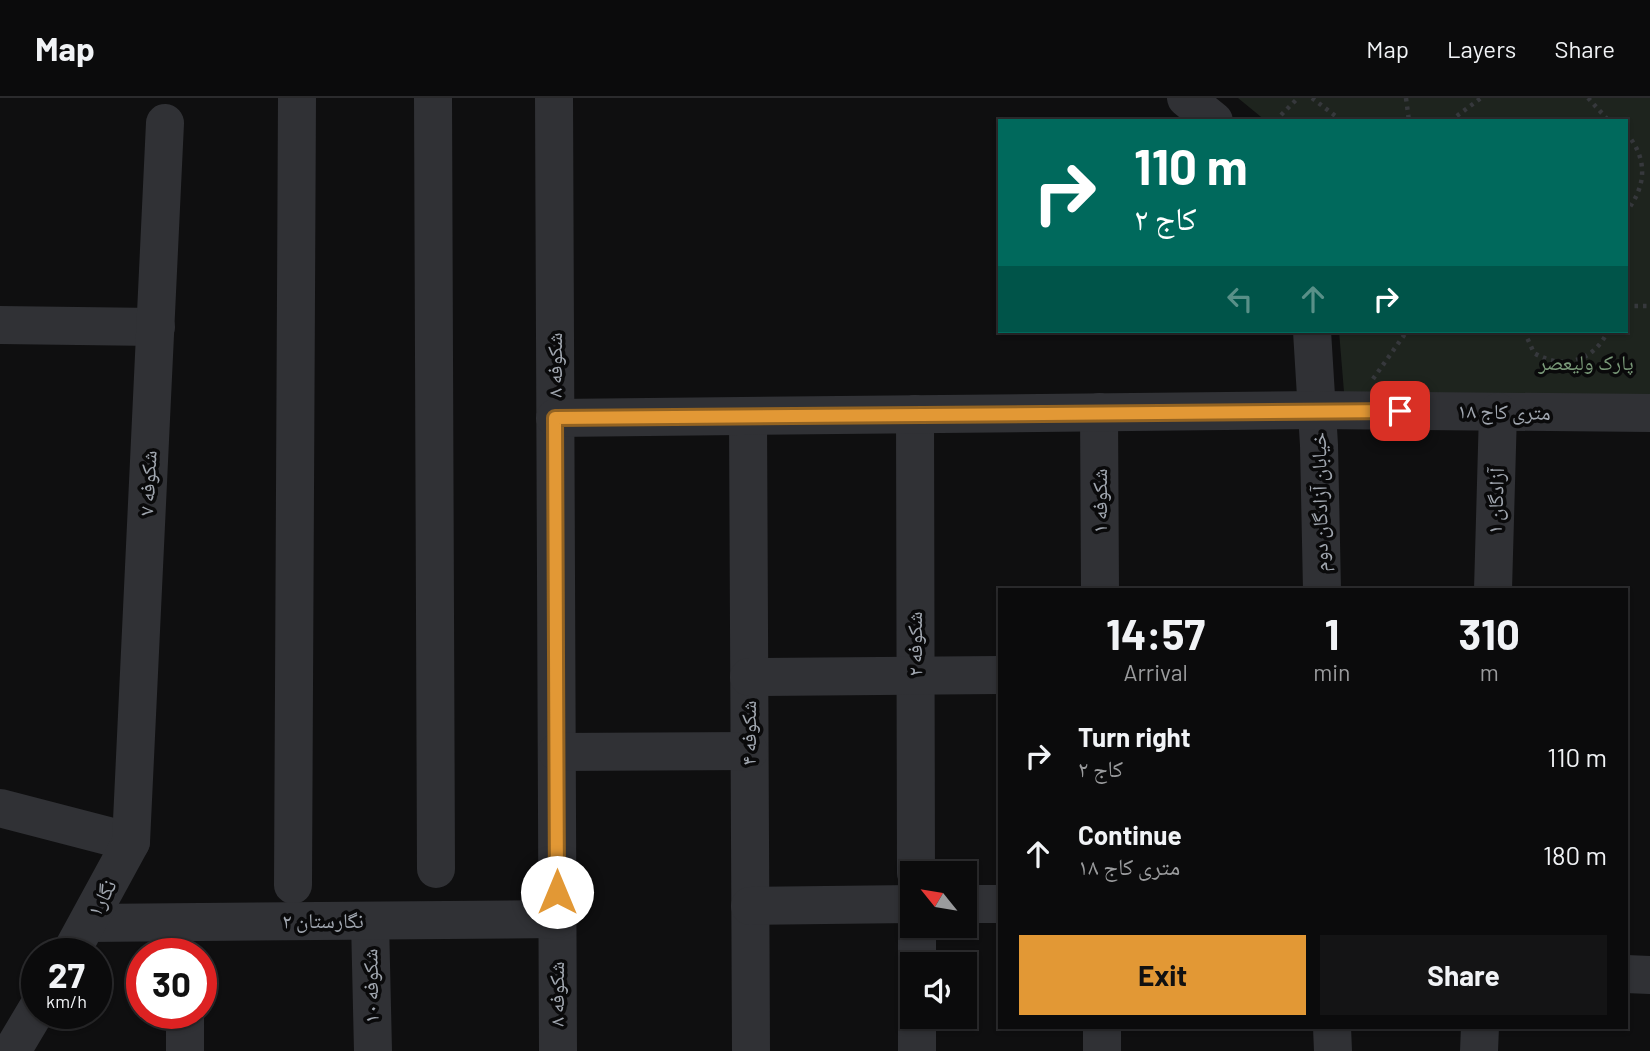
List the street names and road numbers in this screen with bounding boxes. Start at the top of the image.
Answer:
street label: شکوفه ۸ [541,332,566,398]
street label: ۱۸ متری کاج [1457,397,1551,426]
street label: خیابان آزادگان دوم [1305,432,1335,572]
street label: شکوفه ۷ [132,450,161,516]
street label: آزادگان ۱ [1481,466,1509,535]
street label: شکوفه ۱ [1086,468,1111,534]
street label: شکوفه ۲ [901,611,926,677]
street label: شکوفه ۴ [735,700,760,766]
street label: نگار۱ [81,875,121,920]
street label: نگارستان ۲ [282,907,364,933]
street label: شکوفه ۱۰ [356,948,383,1024]
street label: شکوفه ۸ [543,961,568,1027]

